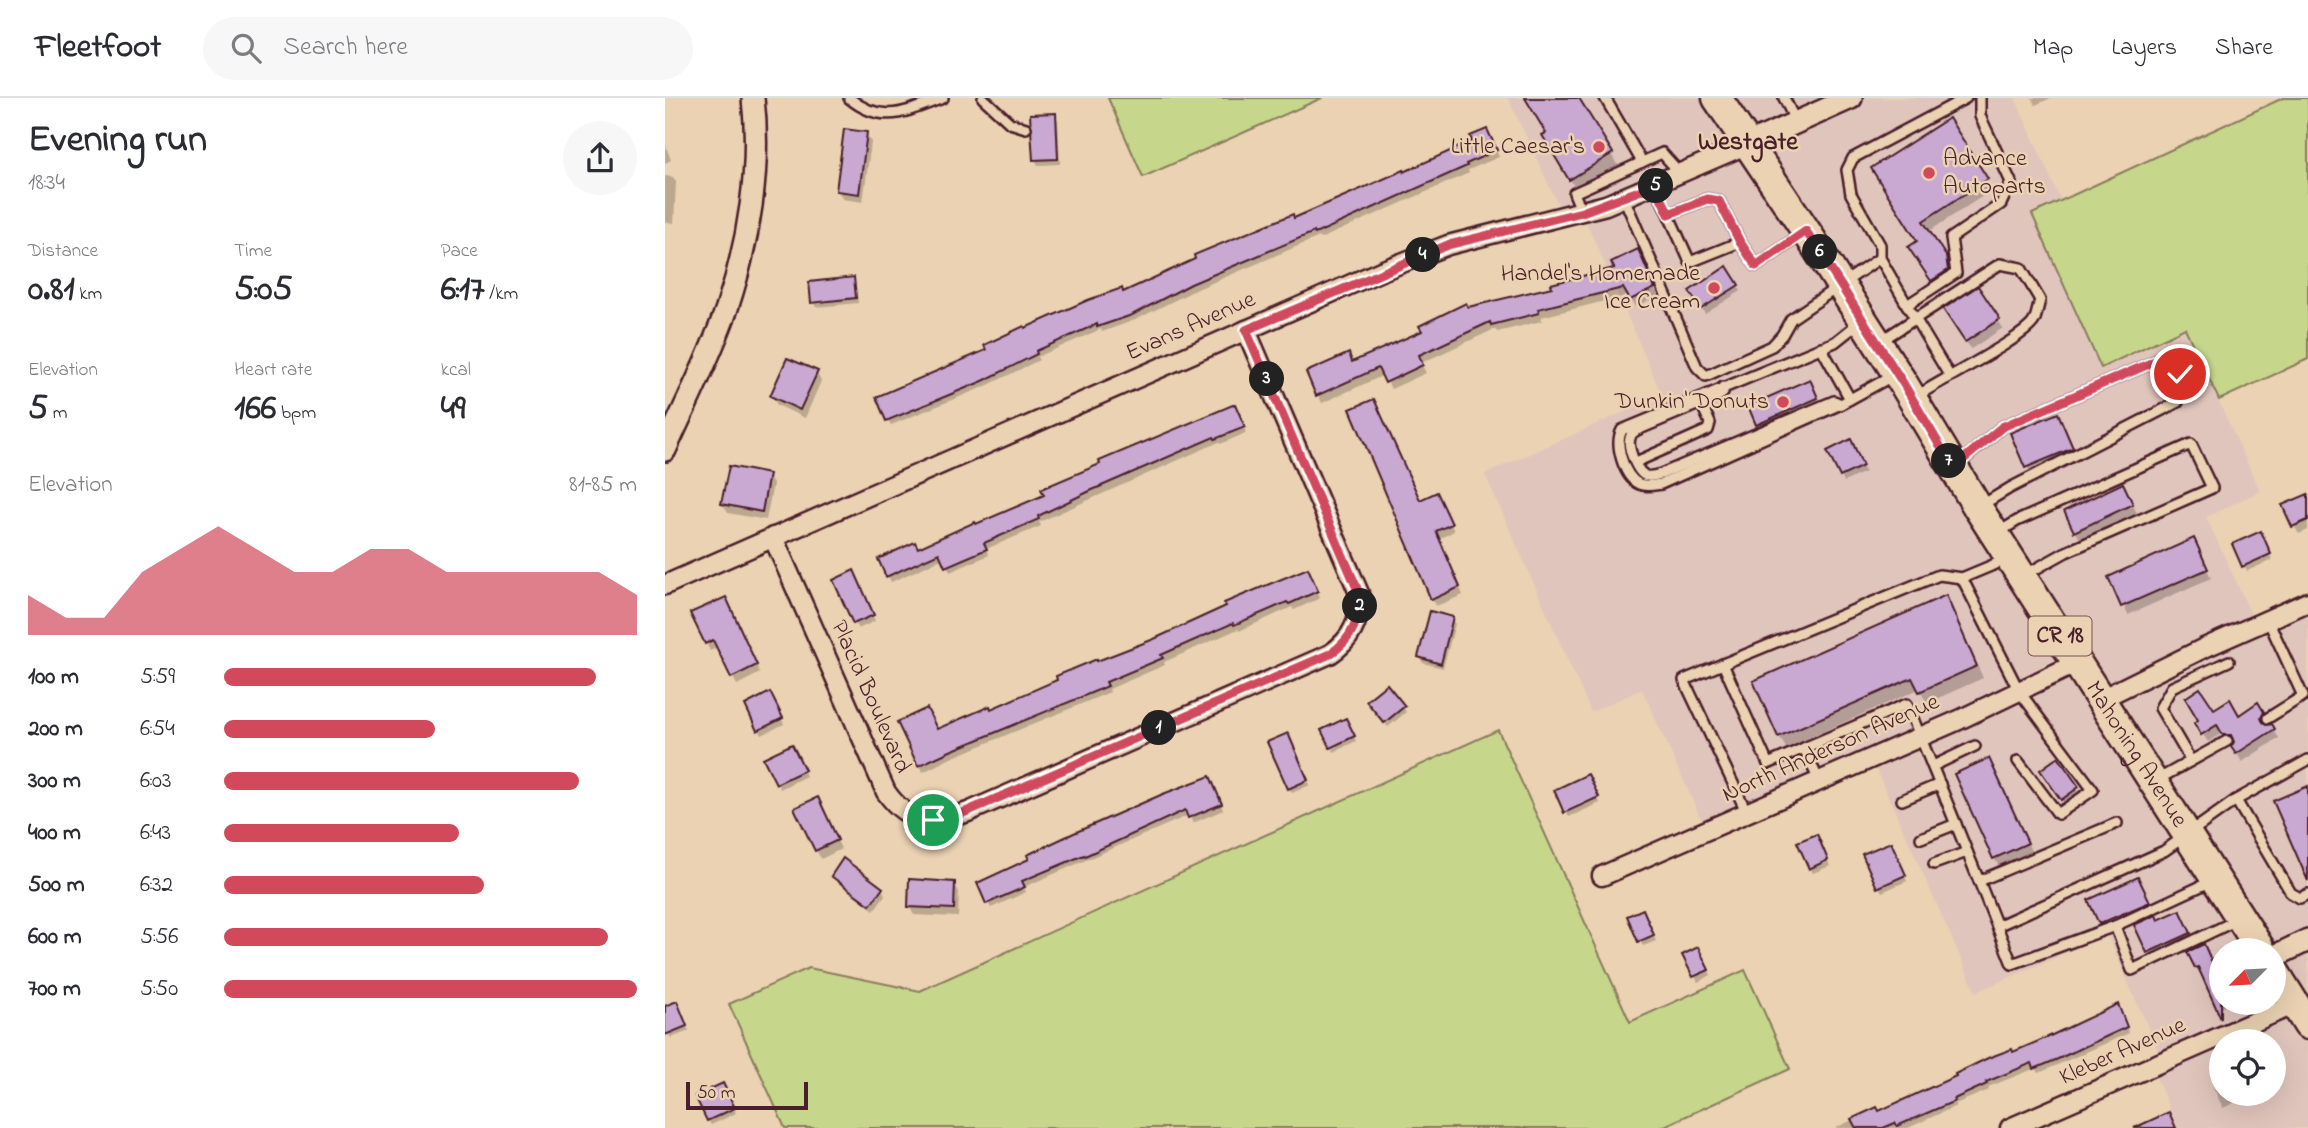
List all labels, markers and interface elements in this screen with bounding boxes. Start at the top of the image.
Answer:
search box [203,17,693,80]
text: Fleetfoot [35,24,161,72]
icon: search [227,29,265,67]
text: Search here [283,29,408,67]
text: Map [2033,31,2073,66]
text: Layers [2111,31,2177,66]
text: Share [2215,31,2273,66]
text: Evening run [28,113,207,169]
button: share [563,121,637,195]
district label: Westgate [1698,124,1799,163]
place label: Little Caesar's [1451,130,1585,165]
marker: Little Caesar's [1591,139,1607,155]
place label: Advance Autoparts [1943,142,2046,205]
marker: Advance Autoparts [1921,165,1937,181]
text: 18:34 [28,167,65,200]
pin: 5 [1639,168,1674,204]
text: 5 [1650,172,1661,199]
pin: 6 [1803,234,1837,270]
text: Distance [28,238,98,265]
text: Time [234,238,272,265]
text: Pace [441,238,478,265]
pin: 4 [1405,238,1441,272]
text: 6 [1815,238,1824,265]
text: 4 [1419,241,1426,268]
place label: Handel's Homemade Ice Cream [1501,257,1700,320]
text: 0.81 [28,265,75,316]
text: 5:05 [234,265,292,316]
text: 6:17 [441,265,485,316]
marker: Handel's Homemade Ice Cream [1706,280,1722,296]
text: km [75,281,102,308]
text: /km [485,281,518,308]
street label: Evans Avenue [1121,283,1262,371]
pin [2150,344,2210,404]
icon: check [2161,355,2199,393]
text: Elevation [28,357,98,384]
text: Heart rate [234,357,312,384]
text: kcal [441,357,471,384]
pin: 3 [1249,362,1285,396]
text: 3 [1263,365,1270,392]
text: 5 [28,384,48,435]
text: 166 [234,384,276,435]
text: 49 [441,384,466,435]
place label: Dunkin' Donuts [1614,385,1769,420]
marker: Dunkin' Donuts [1775,394,1791,410]
text: m [48,400,68,427]
text: bpm [276,400,316,427]
pin: 7 [1931,444,1967,478]
text: 7 [1945,447,1952,474]
text: Elevation [28,469,113,502]
text: 81–85 m [569,469,637,502]
pin: 2 [1343,588,1377,624]
text: 2 [1355,592,1364,619]
street label: Placid Boulevard [821,615,920,780]
road number: CR 18 [2029,616,2091,656]
text: 100 m [28,661,79,694]
text: 5:59 [140,661,175,694]
street label: Mahoning Avenue [2076,674,2196,835]
street label: North Anderson Avenue [1717,685,1945,813]
pin: 1 [1141,710,1177,746]
text: 200 m [28,713,83,746]
text: 6:54 [140,713,175,746]
text: 1 [1155,714,1162,741]
text: 300 m [28,765,81,798]
text: 6:03 [140,765,172,798]
pin [903,790,963,850]
icon: arrive [914,801,952,839]
text: 400 m [28,817,81,850]
text: 6:43 [140,817,171,850]
text: 500 m [28,869,85,902]
text: 6:32 [140,869,173,902]
text: 600 m [28,921,82,954]
text: 5:56 [140,921,178,954]
north arrow [2209,938,2285,1015]
map controls [2209,938,2286,1106]
text: 700 m [28,973,81,1006]
text: 5:50 [140,973,178,1006]
street label: Kleber Avenue [2054,1008,2192,1095]
button: locate [2209,1029,2286,1106]
scale bar [686,1079,809,1111]
text: 50 m [697,1080,736,1107]

